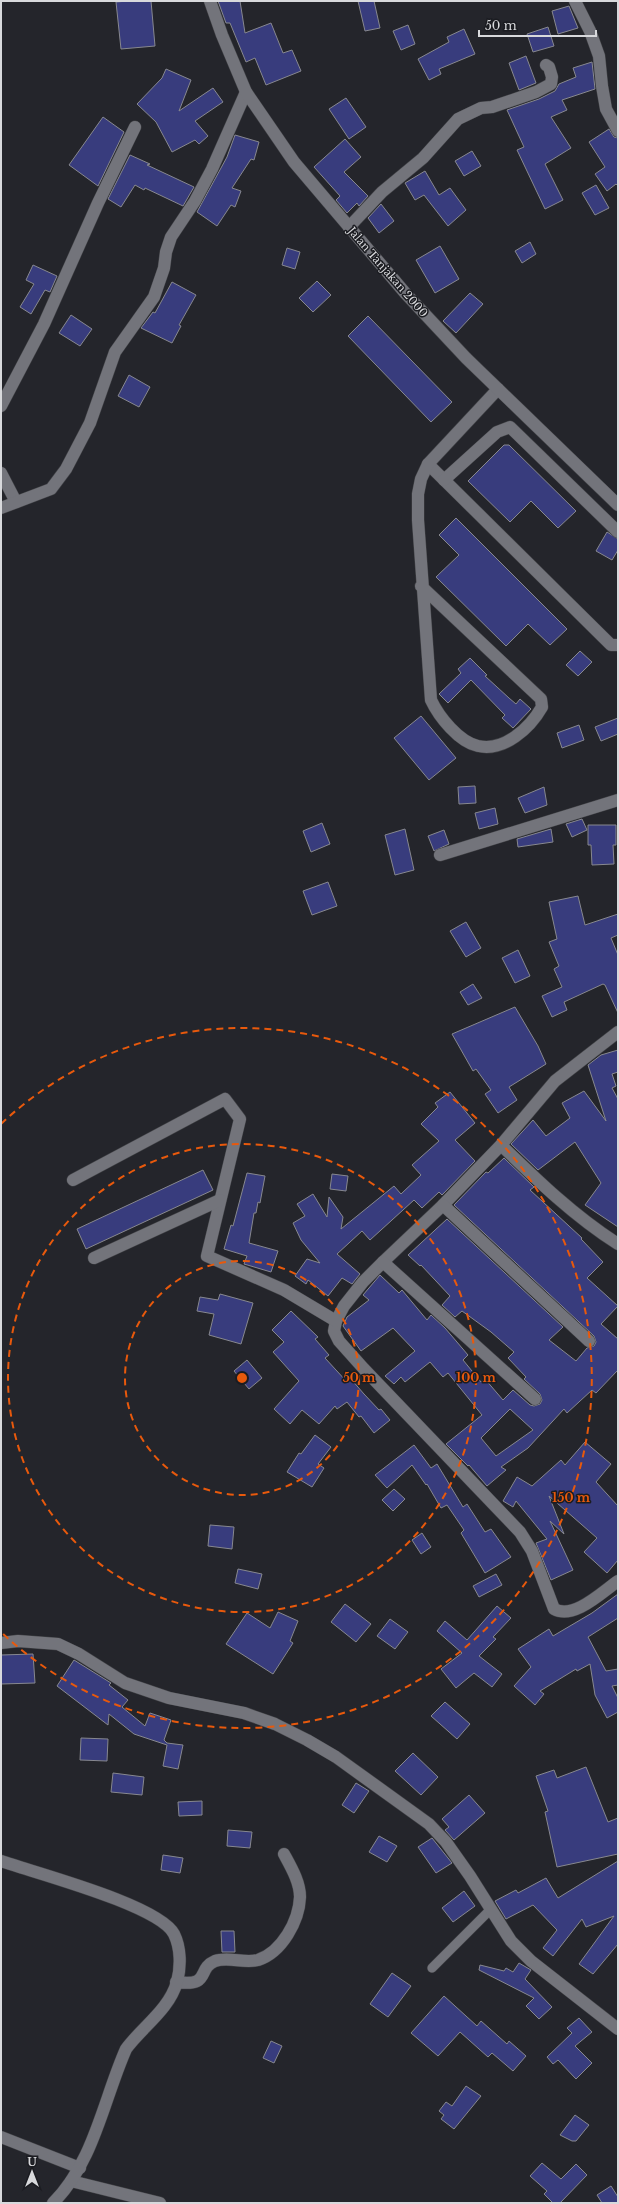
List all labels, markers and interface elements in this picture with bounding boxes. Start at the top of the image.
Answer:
scale bar [479,12,596,38]
text: 50 m [485,18,517,33]
street label: Jalan Tanjakan 2000 [344,223,431,320]
text: 50 m [343,1370,376,1385]
text: 100 m [456,1370,497,1385]
centre of rings [235,1371,249,1385]
text: 150 m [552,1490,591,1505]
north arrow [12,2152,52,2192]
text: U [27,2155,37,2169]

